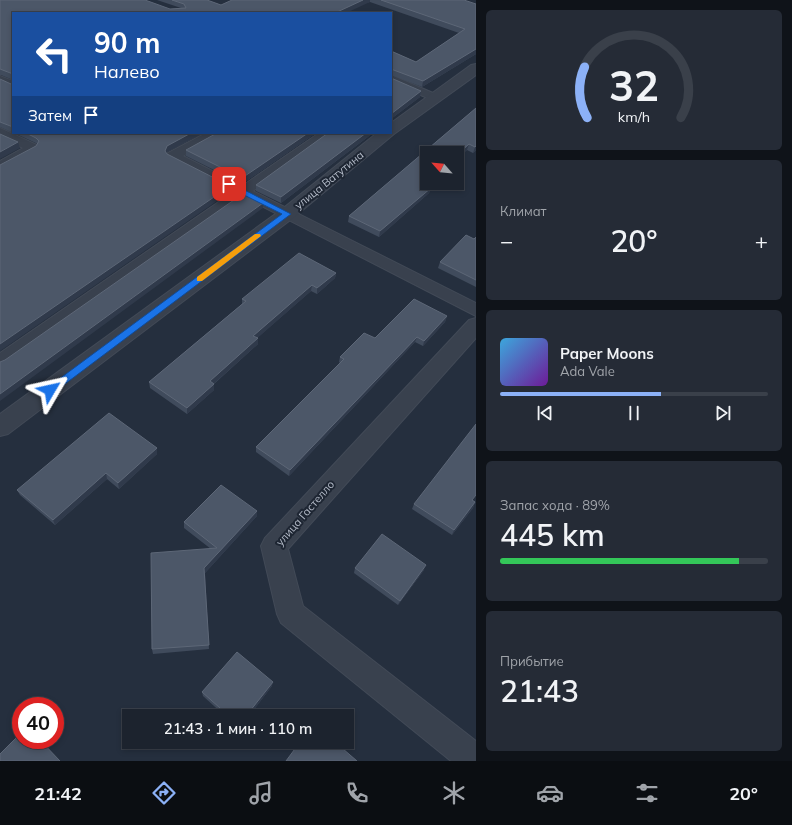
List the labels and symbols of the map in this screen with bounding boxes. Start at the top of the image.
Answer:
north arrow [420,146,464,190]
street label: улица Ватутина [292,148,366,212]
pin [212,167,246,201]
position arrow [29,369,71,411]
street label: улица Гастелло [273,477,337,549]
speed limit sign: 40 [12,697,64,749]

